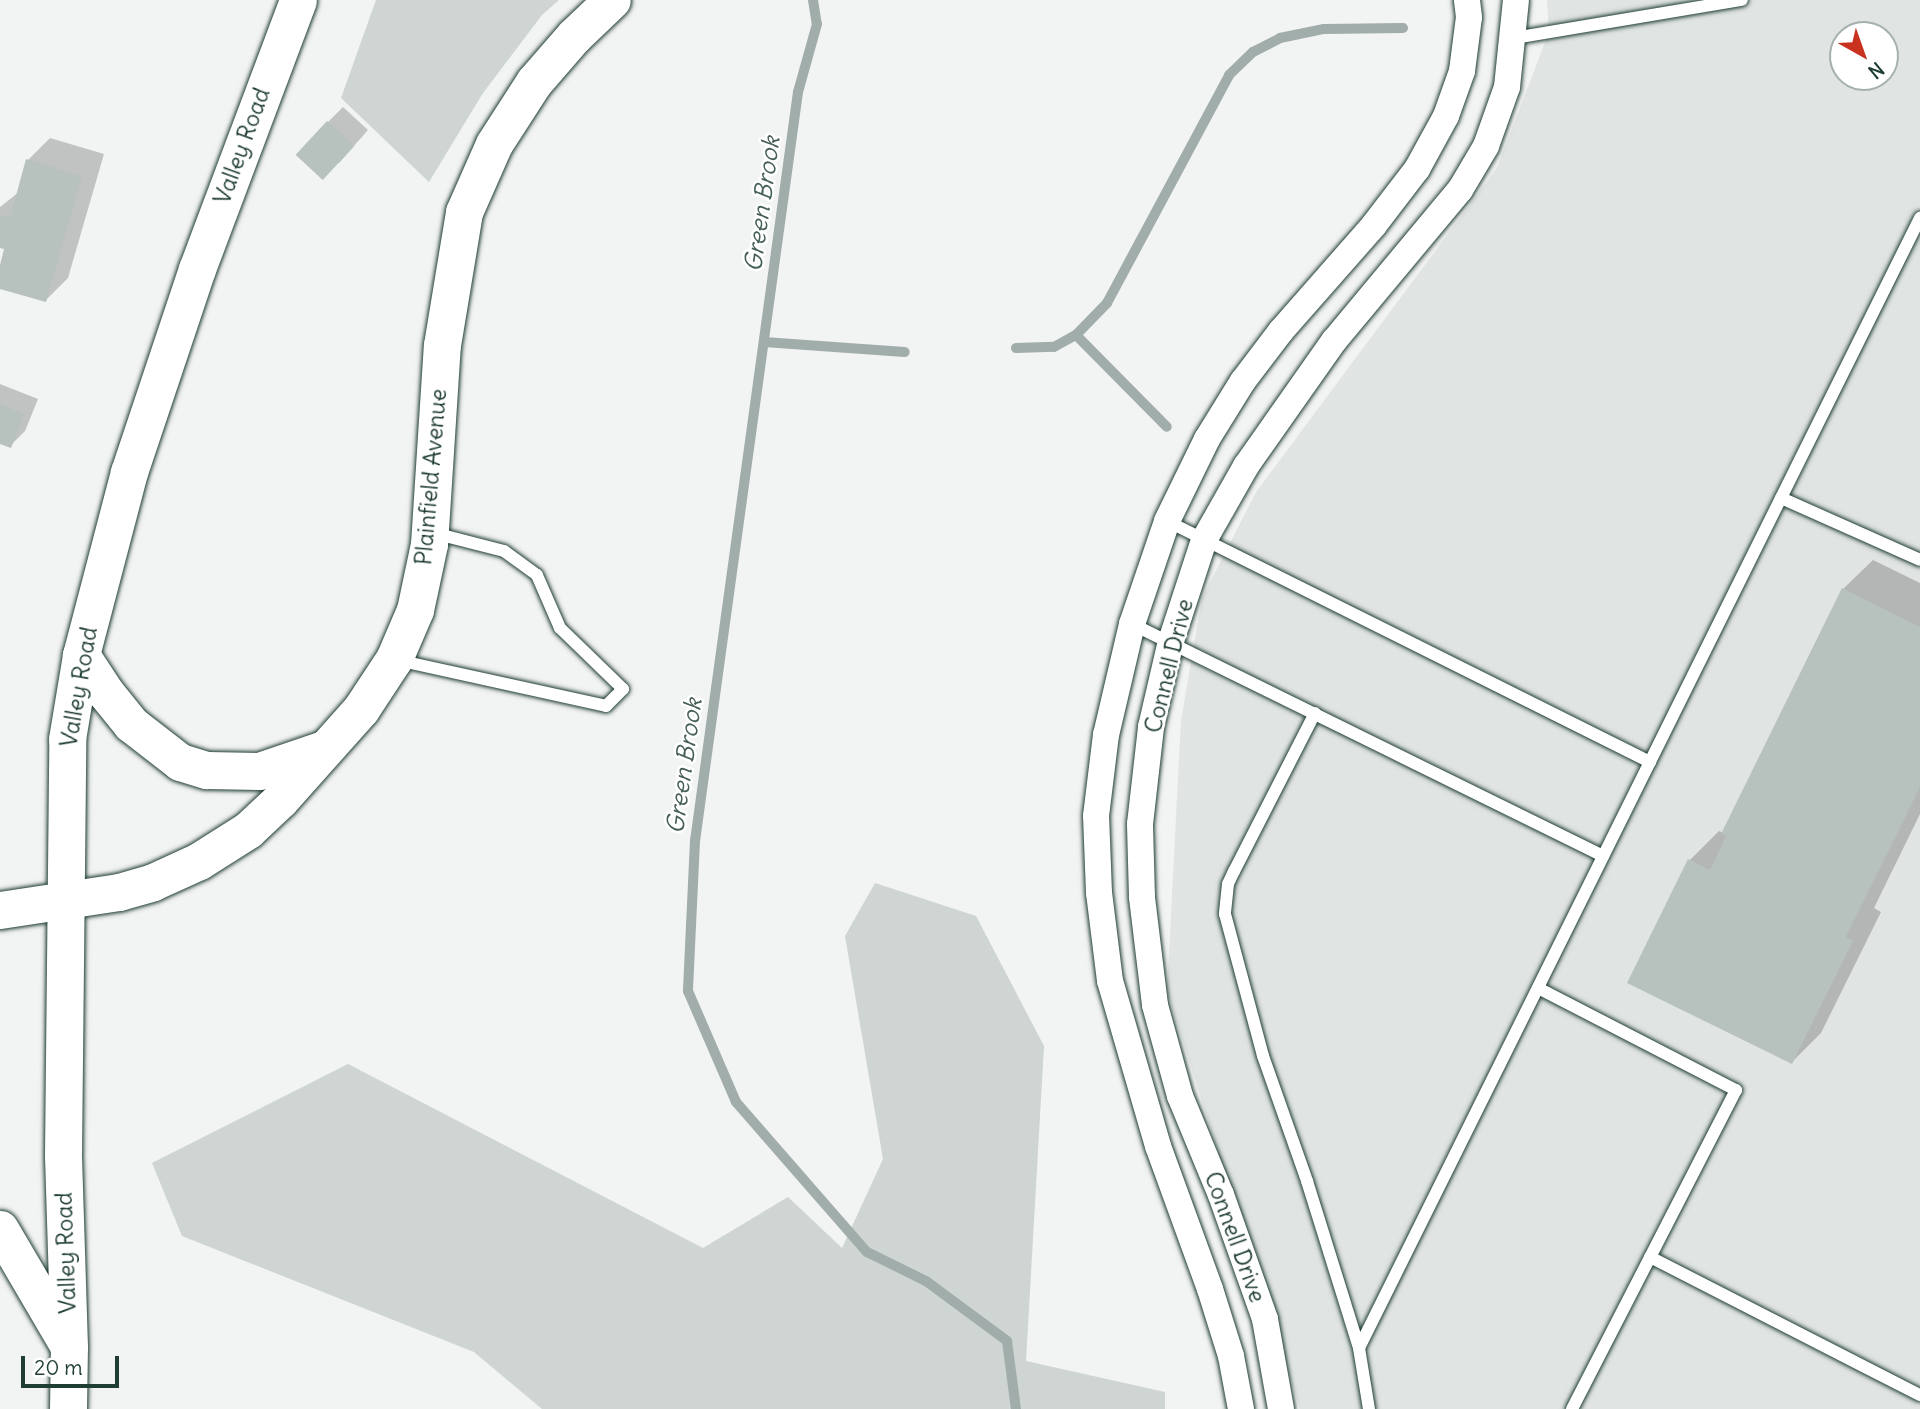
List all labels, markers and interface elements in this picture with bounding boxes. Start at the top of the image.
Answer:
north arrow [1829,21,1899,91]
text: N [1863,57,1889,84]
street label: Valley Road [208,84,276,208]
water label: Green Brook [738,134,786,274]
street label: Plainfield Avenue [410,388,452,566]
street label: Connell Drive [1139,596,1199,736]
street label: Valley Road [55,625,103,749]
water label: Green Brook [660,696,708,836]
street label: Connell Drive [1199,1168,1271,1306]
street label: Valley Road [50,1192,82,1314]
scale bar [24,1342,122,1386]
text: 20 m [34,1354,83,1381]

